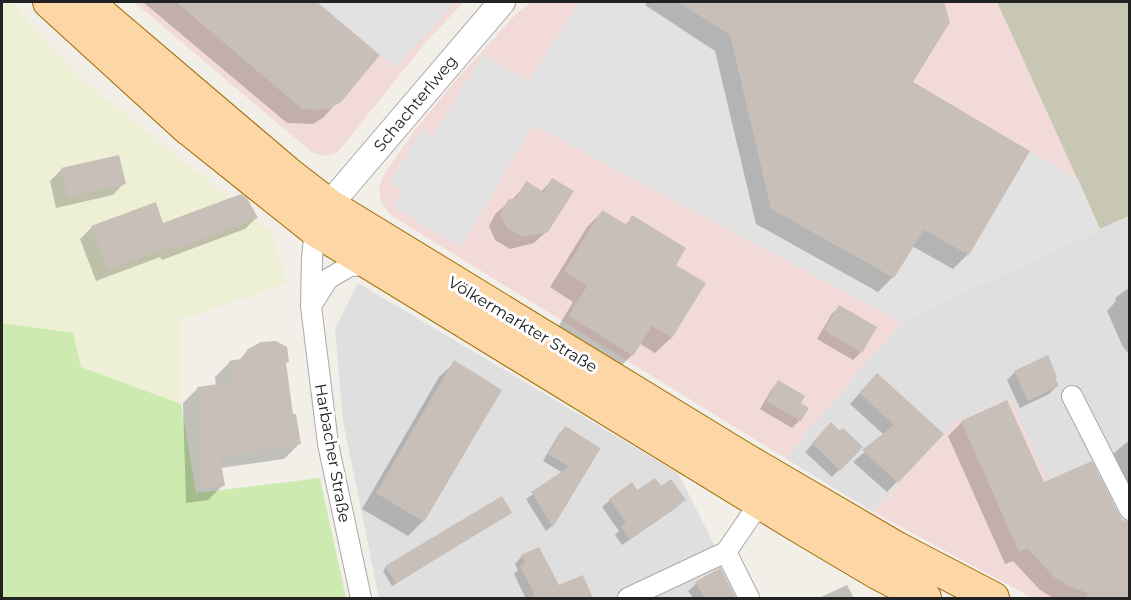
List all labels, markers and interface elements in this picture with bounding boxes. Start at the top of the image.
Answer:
street label: Schachterlweg [370,51,461,155]
street label: Völkermarkter Straße [445,272,601,376]
street label: Harbacher Straße [311,382,354,524]

